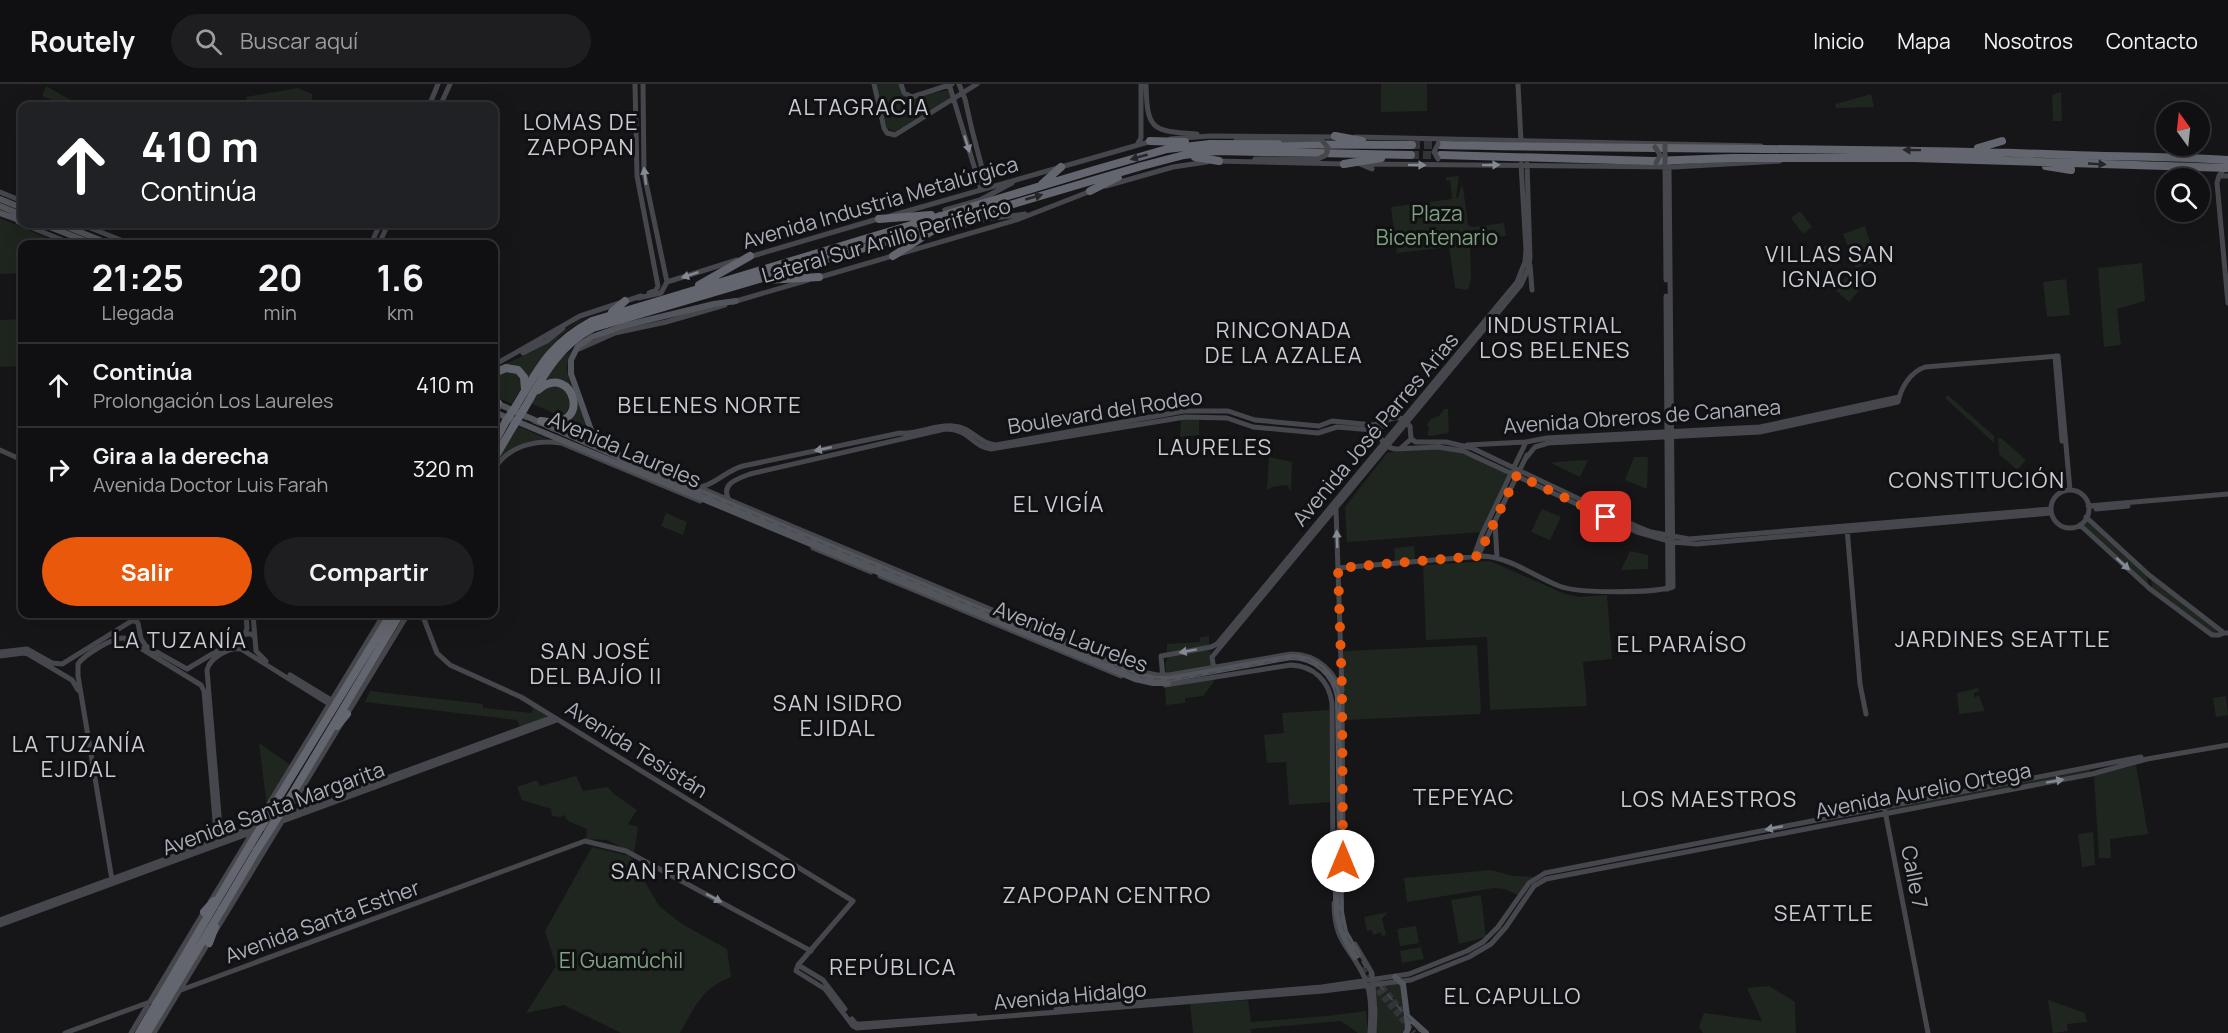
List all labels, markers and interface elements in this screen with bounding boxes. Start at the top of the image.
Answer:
search box [171,14,591,68]
text: Routely [30,22,135,60]
icon: search [192,25,225,58]
text: Buscar aquí [240,26,358,56]
text: Inicio [1813,27,1864,55]
text: Mapa [1897,27,1951,55]
text: Nosotros [1984,27,2073,55]
text: Contacto [2106,27,2198,55]
district label: ALTAGRACIA [788,92,930,122]
north arrow [2156,102,2210,156]
map controls [2156,102,2210,222]
district label: LOMAS DE ZAPOPAN [523,107,639,162]
text: 410 m [141,117,259,175]
icon: ahead [42,126,120,204]
one-way arrow [963,135,972,153]
one-way arrow [1902,145,1921,154]
street label: Avenida Industria Metalúrgica [739,149,1021,255]
one-way arrow [1130,153,1148,162]
one-way arrow [1407,160,1426,169]
one-way arrow [1482,160,1501,170]
one-way arrow [2088,160,2107,169]
one-way arrow [640,167,650,186]
button: search [2156,168,2210,222]
text: Continúa [141,172,257,209]
street label: Lateral Sur Anillo Periférico [758,191,1014,289]
one-way arrow [1025,192,1043,201]
park label: Plaza Bicentenario [1376,199,1498,251]
district label: VILLAS SAN IGNACIO [1765,239,1895,294]
text: 21:25 [92,253,184,302]
text: 20 [258,253,303,302]
text: 1.6 [377,253,424,302]
one-way arrow [681,271,699,281]
text: Llegada [102,299,174,326]
text: min [263,299,297,326]
text: km [387,299,414,326]
district label: INDUSTRIAL LOS BELENES [1479,310,1631,365]
district label: RINCONADA DE LA AZALEA [1205,315,1363,370]
street label: Avenida José Parres Arias [1286,326,1464,532]
text: Continúa [93,357,193,387]
icon: ahead [42,369,75,402]
text: 410 m [416,370,474,400]
street label: Boulevard del Rodeo [1006,382,1204,440]
text: Prolongación Los Laureles [93,387,334,414]
district label: BELENES NORTE [618,390,802,420]
street label: Avenida Obreros de Cananea [1502,392,1782,440]
street label: Avenida Laureles [544,404,706,494]
district label: LAURELES [1157,432,1273,462]
text: Gira a la derecha [93,441,269,471]
one-way arrow [813,445,832,454]
icon: right [42,453,75,486]
text: 320 m [413,454,474,484]
district label: CONSTITUCIÓN [1889,465,2065,495]
text: Avenida Doctor Luis Farah [93,471,328,498]
district label: EL VIGÍA [1013,489,1105,519]
pin [1580,491,1631,542]
icon: arrive [1589,500,1622,533]
one-way arrow [1332,529,1341,548]
button: Salir [42,537,252,606]
button: Compartir [264,537,474,606]
one-way arrow [2115,557,2130,570]
street label: Avenida Laureles [990,594,1152,678]
district label: JARDINES SEATTLE [1895,624,2111,654]
district label: LA TUZANÍA [113,625,247,655]
district label: EL PARAÍSO [1617,629,1747,659]
district label: SAN JOSÉ DEL BAJÍO II [529,636,663,691]
one-way arrow [1178,647,1197,656]
district label: SAN ISIDRO EJIDAL [773,688,903,743]
street label: Avenida Tesistán [560,694,714,804]
district label: LA TUZANÍA EJIDAL [12,729,146,784]
street label: Avenida Santa Margarita [158,755,388,861]
street label: Avenida Aurelio Ortega [1813,755,2033,825]
one-way arrow [2046,776,2065,785]
district label: TEPEYAC [1413,782,1515,812]
district label: LOS MAESTROS [1620,784,1798,814]
one-way arrow [1765,824,1784,833]
position arrow [1311,829,1375,893]
street label: Calle 7 [1895,843,1935,911]
district label: SAN FRANCISCO [611,856,797,886]
street label: Avenida Santa Esther [221,873,424,969]
district label: ZAPOPAN CENTRO [1002,880,1212,910]
one-way arrow [706,893,723,903]
district label: SEATTLE [1774,898,1874,928]
park label: El Guamúchil [559,946,683,974]
district label: REPÚBLICA [829,952,957,982]
street label: Avenida Hidalgo [992,974,1148,1016]
district label: EL CAPULLO [1444,981,1582,1011]

